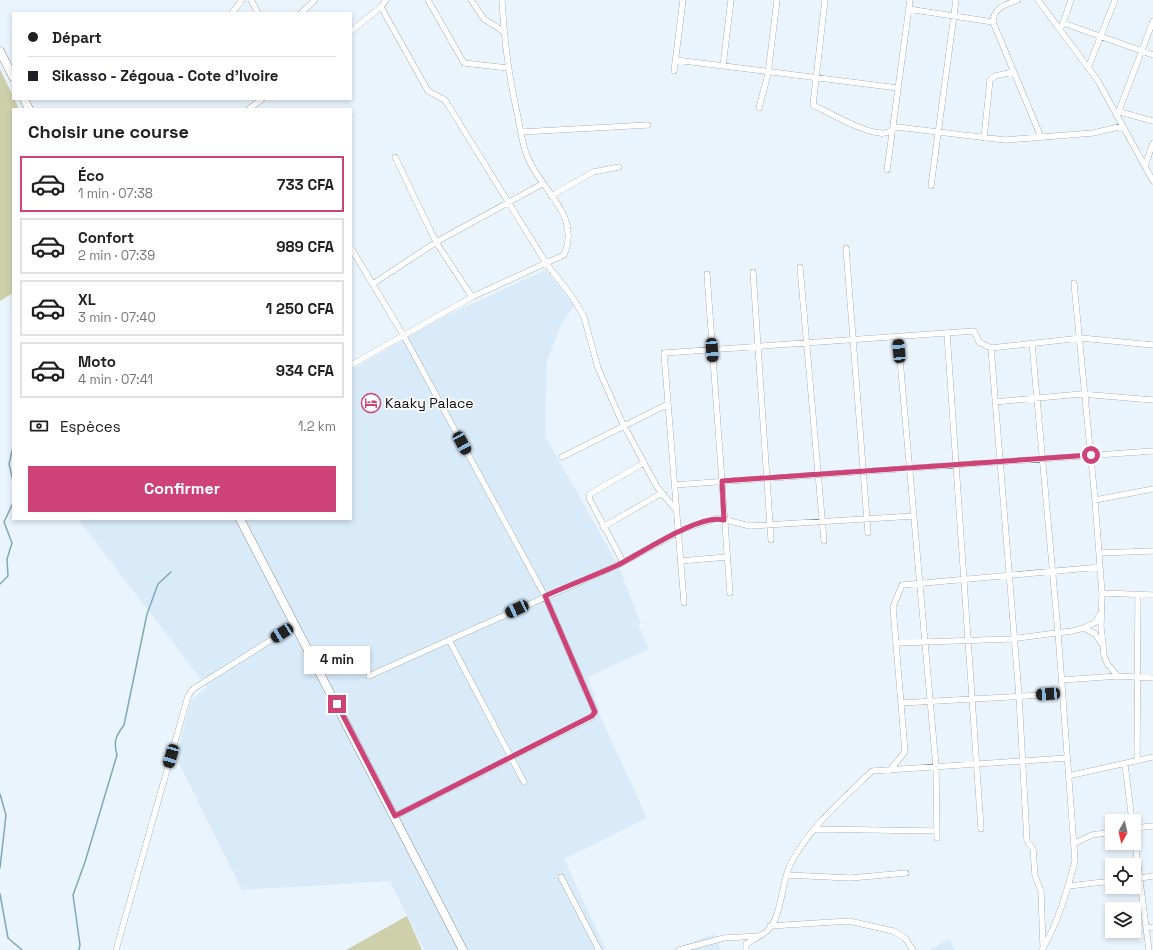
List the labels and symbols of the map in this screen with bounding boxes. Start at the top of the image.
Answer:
car [705,338,719,362]
car [892,339,906,363]
hotel icon: Kaaky Palace [360,392,382,414]
place label: Kaaky Palace [385,394,474,412]
car [451,430,473,456]
route start [1082,446,1100,464]
car [504,598,530,620]
car [269,621,295,645]
callout: 4 min [304,646,370,674]
car [1036,687,1060,701]
route end [328,695,346,713]
car [162,743,180,769]
north arrow [1105,814,1141,850]

